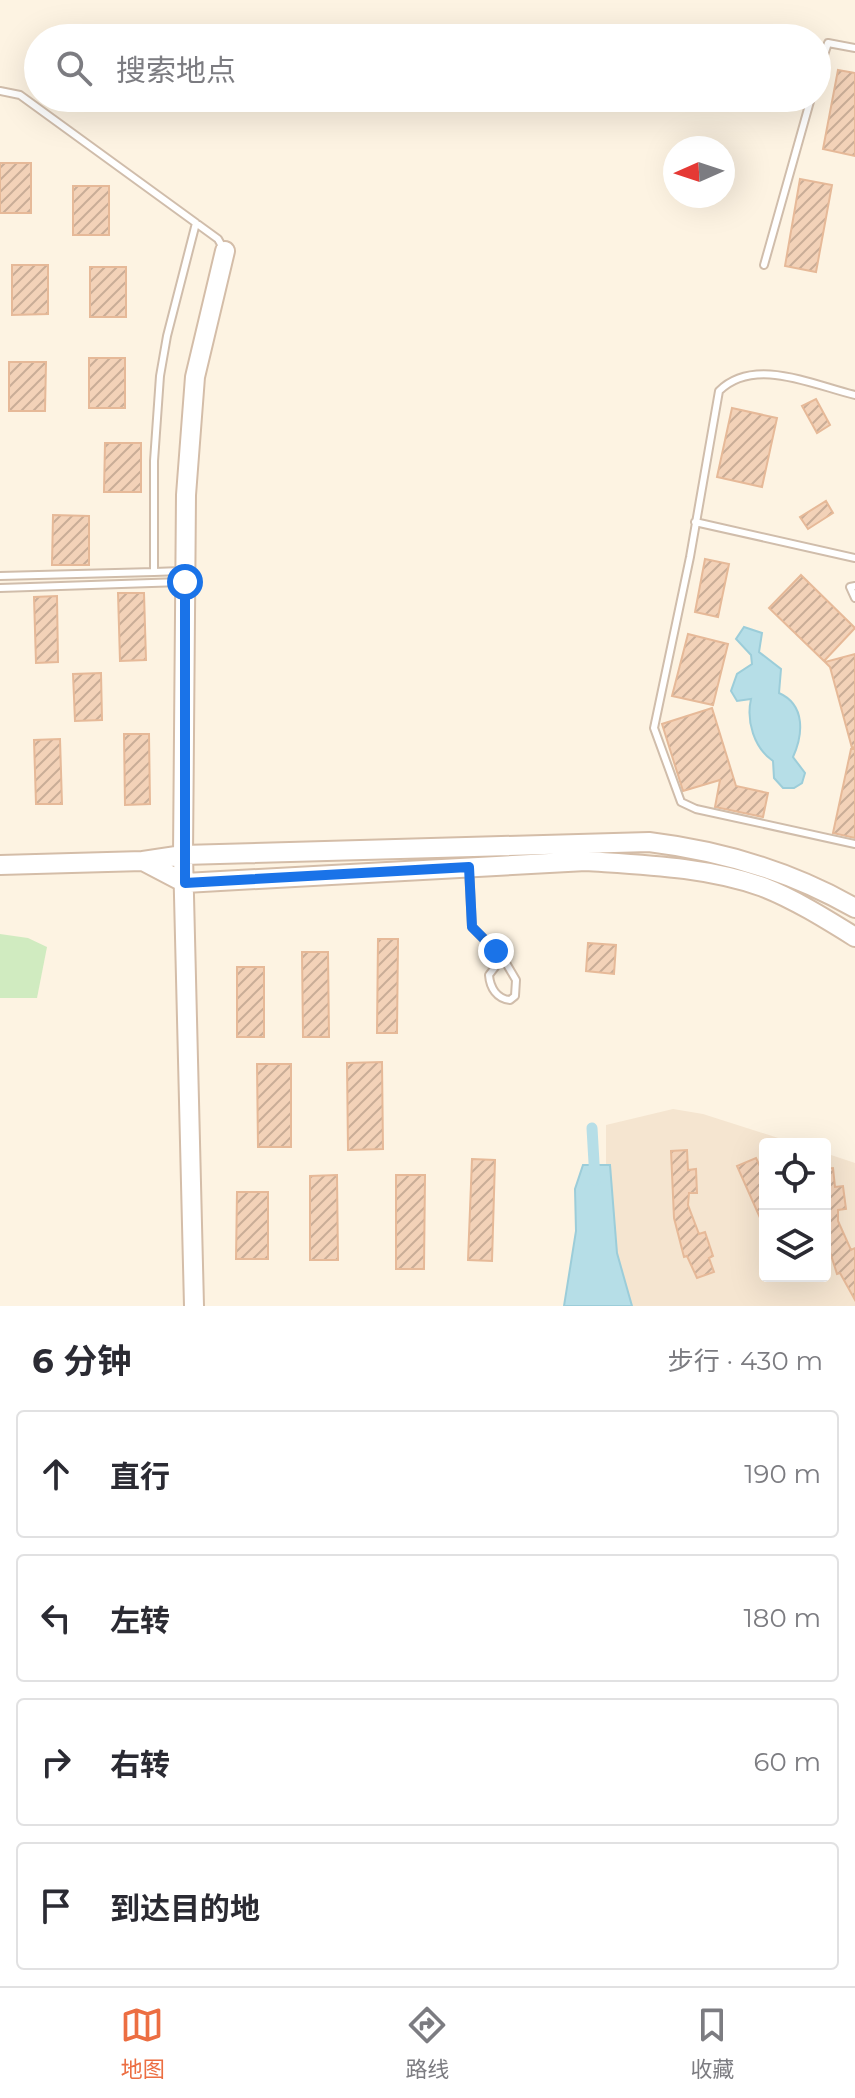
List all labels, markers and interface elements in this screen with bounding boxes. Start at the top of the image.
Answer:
search box [24,24,831,112]
icon: search [52,46,96,90]
text: 搜索地点 [116,52,236,89]
north arrow [663,136,735,208]
route start [167,564,203,600]
route end [478,933,514,969]
map controls [759,1138,831,1282]
button: locate [759,1138,831,1210]
button: layers [759,1210,831,1282]
text: 6 分钟 [32,1340,131,1382]
text: 步行 · 430 m [668,1345,823,1377]
icon: ahead [34,1452,78,1496]
text: 直行 [110,1458,170,1495]
text: 190 m [744,1458,821,1490]
icon: left [34,1596,78,1640]
text: 左转 [110,1602,170,1639]
text: 180 m [743,1602,821,1634]
icon: right [34,1740,78,1784]
text: 右转 [110,1746,170,1783]
text: 60 m [754,1746,821,1778]
icon: arrive [34,1884,78,1928]
text: 到达目的地 [110,1890,260,1927]
tab: 地图 [120,2003,165,2083]
tab: 路线 [405,2003,450,2083]
tab: 收藏 [690,2003,735,2083]

